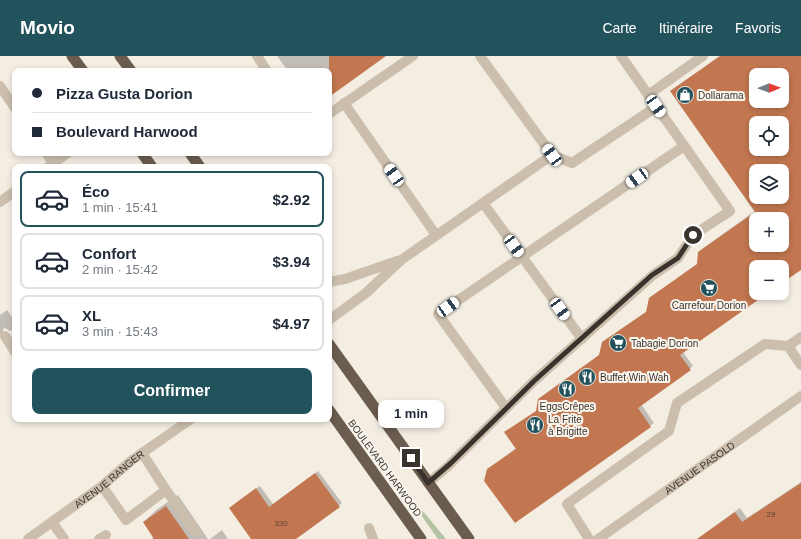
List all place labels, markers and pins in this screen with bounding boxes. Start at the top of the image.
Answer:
shop icon: Dollarama [675,85,695,105]
place label: Dollarama [698,90,744,101]
supermarket icon: Carrefour Dorion [699,278,719,298]
place label: Carrefour Dorion [672,300,746,311]
supermarket icon: Tabagie Dorion [608,333,628,353]
place label: Tabagie Dorion [631,338,698,349]
restaurant icon: Buffet Win Wah [577,367,597,387]
place label: Buffet Win Wah [600,372,669,383]
restaurant icon: EggsCrêpes [557,379,577,399]
place label: EggsCrêpes [539,401,595,412]
place label: La Frite à Brigitte [548,414,588,437]
restaurant icon: La Frite à Brigitte [525,415,545,435]

